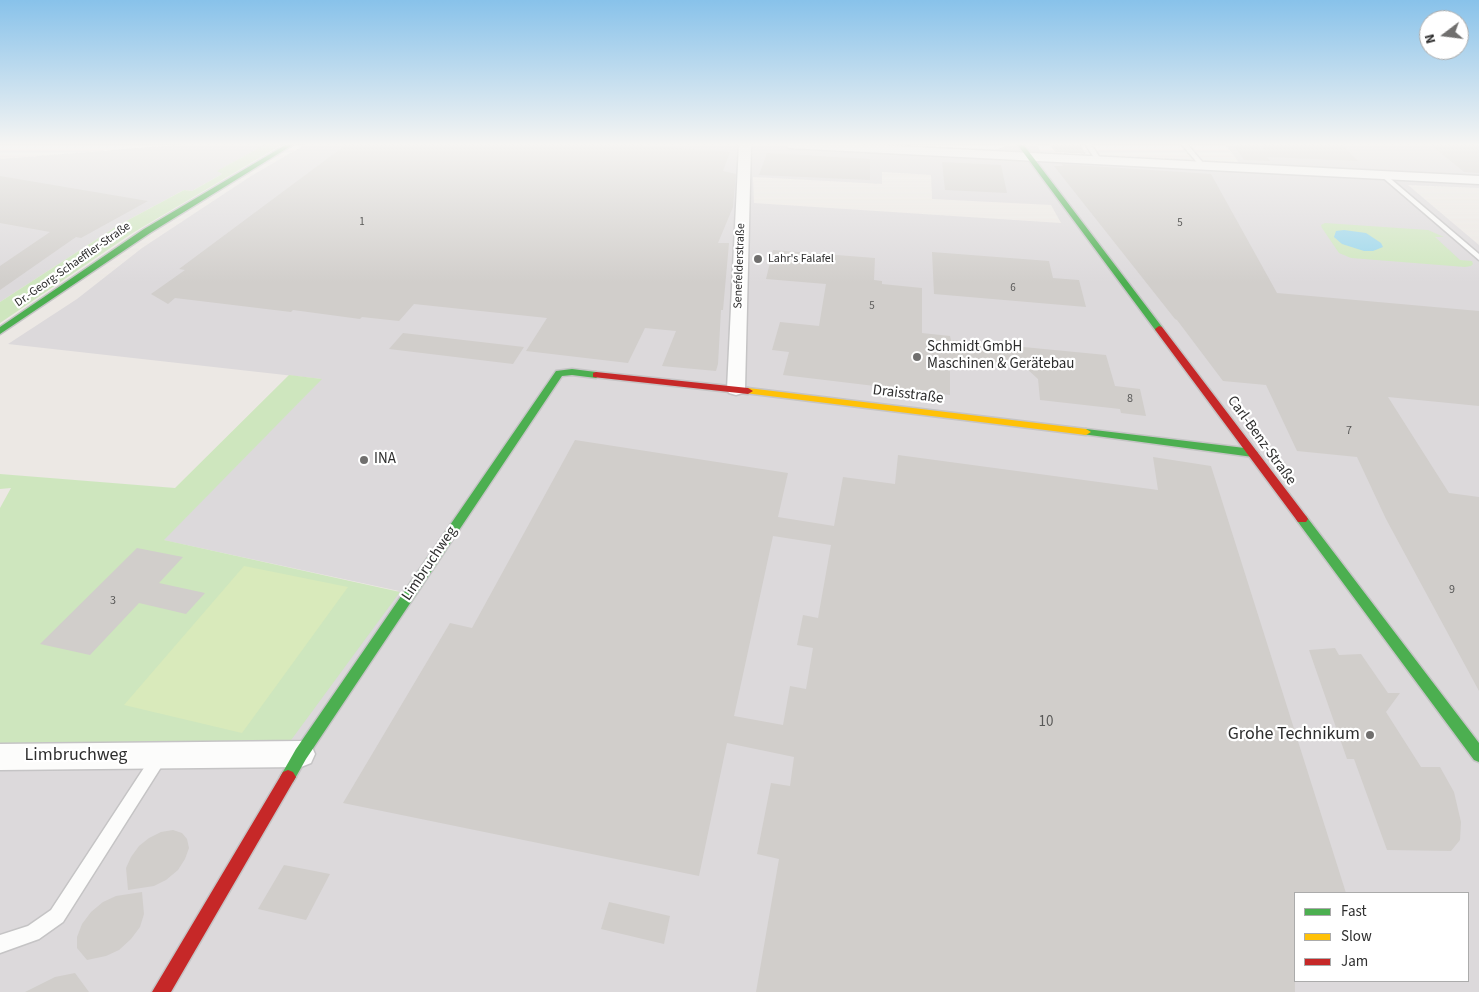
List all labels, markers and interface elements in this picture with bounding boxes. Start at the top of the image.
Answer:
north arrow [1419,10,1469,60]
text: N [1420,32,1441,46]
house number: 1 [359,216,365,230]
house number: 5 [1177,217,1183,231]
street label: Dr.-Georg-Schaeffler-Straße [12,220,134,310]
street label: Senefelderstraße [731,223,749,309]
place label: Lahr's Falafel [768,252,834,266]
marker: Lahr's Falafel [752,253,764,265]
house number: 6 [1010,282,1016,296]
house number: 5 [869,300,875,314]
place label: Schmidt GmbH Maschinen & Gerätebau [927,339,1074,374]
marker: Schmidt GmbH Maschinen & Gerätebau [911,351,923,363]
street label: Draisstraße [872,382,944,408]
house number: 8 [1127,392,1133,406]
street label: Carl-Benz-Straße [1223,393,1299,489]
house number: 7 [1346,424,1352,438]
place label: INA [374,451,396,469]
marker: INA [358,454,370,466]
street label: Limbruchweg [399,523,461,605]
house number: 9 [1449,583,1455,597]
house number: 3 [110,594,116,608]
house number: 10 [1039,714,1053,732]
place label: Grohe Technikum [1228,724,1360,746]
marker: Grohe Technikum [1364,729,1376,741]
street label: Limbruchweg [25,745,127,767]
legend [1294,892,1469,982]
text: Fast [1341,901,1367,922]
text: Slow [1341,926,1372,947]
text: Jam [1341,951,1368,972]

